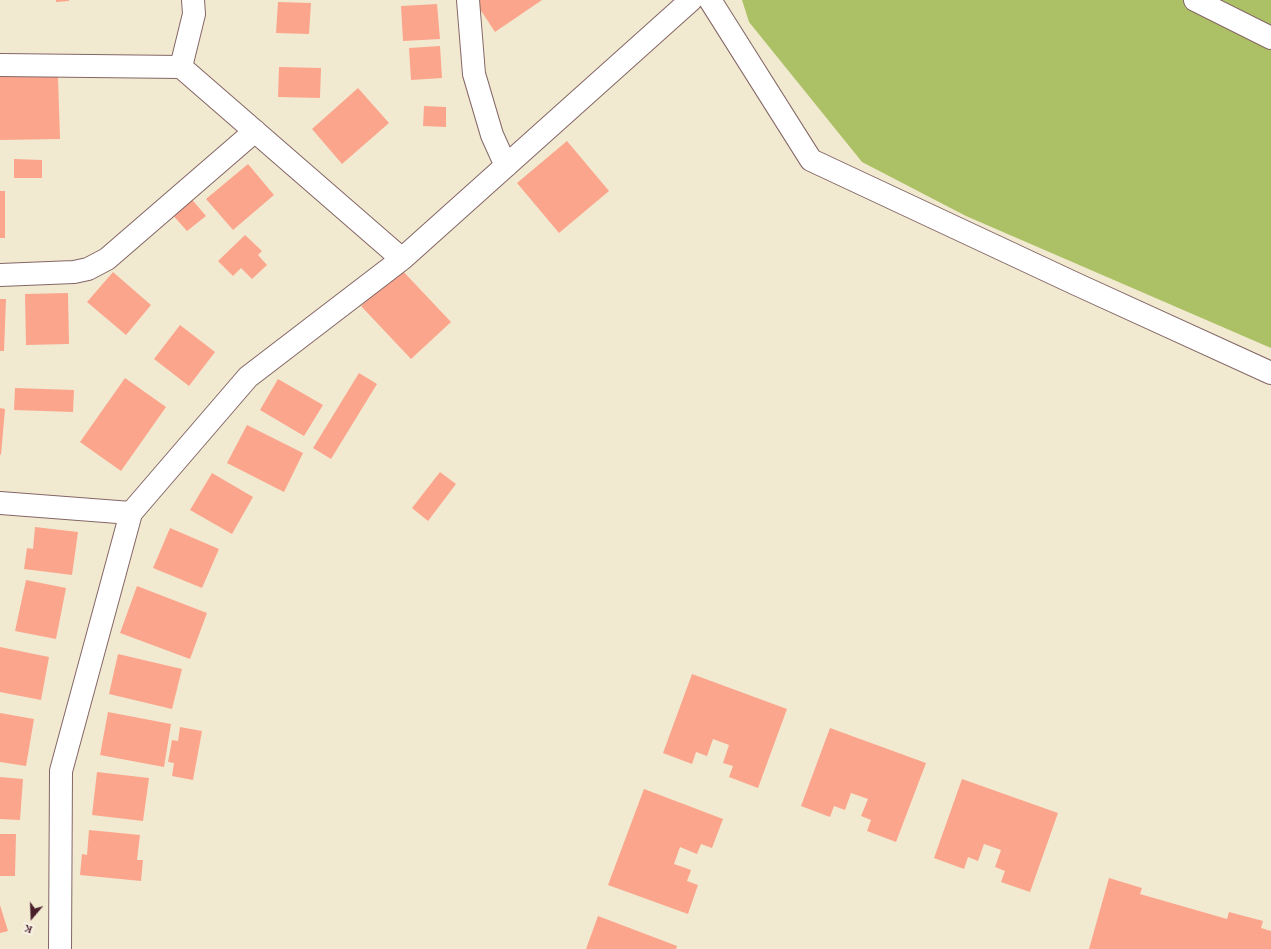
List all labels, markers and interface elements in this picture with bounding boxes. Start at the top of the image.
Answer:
north arrow [12,897,52,937]
text: K [21,920,35,937]

